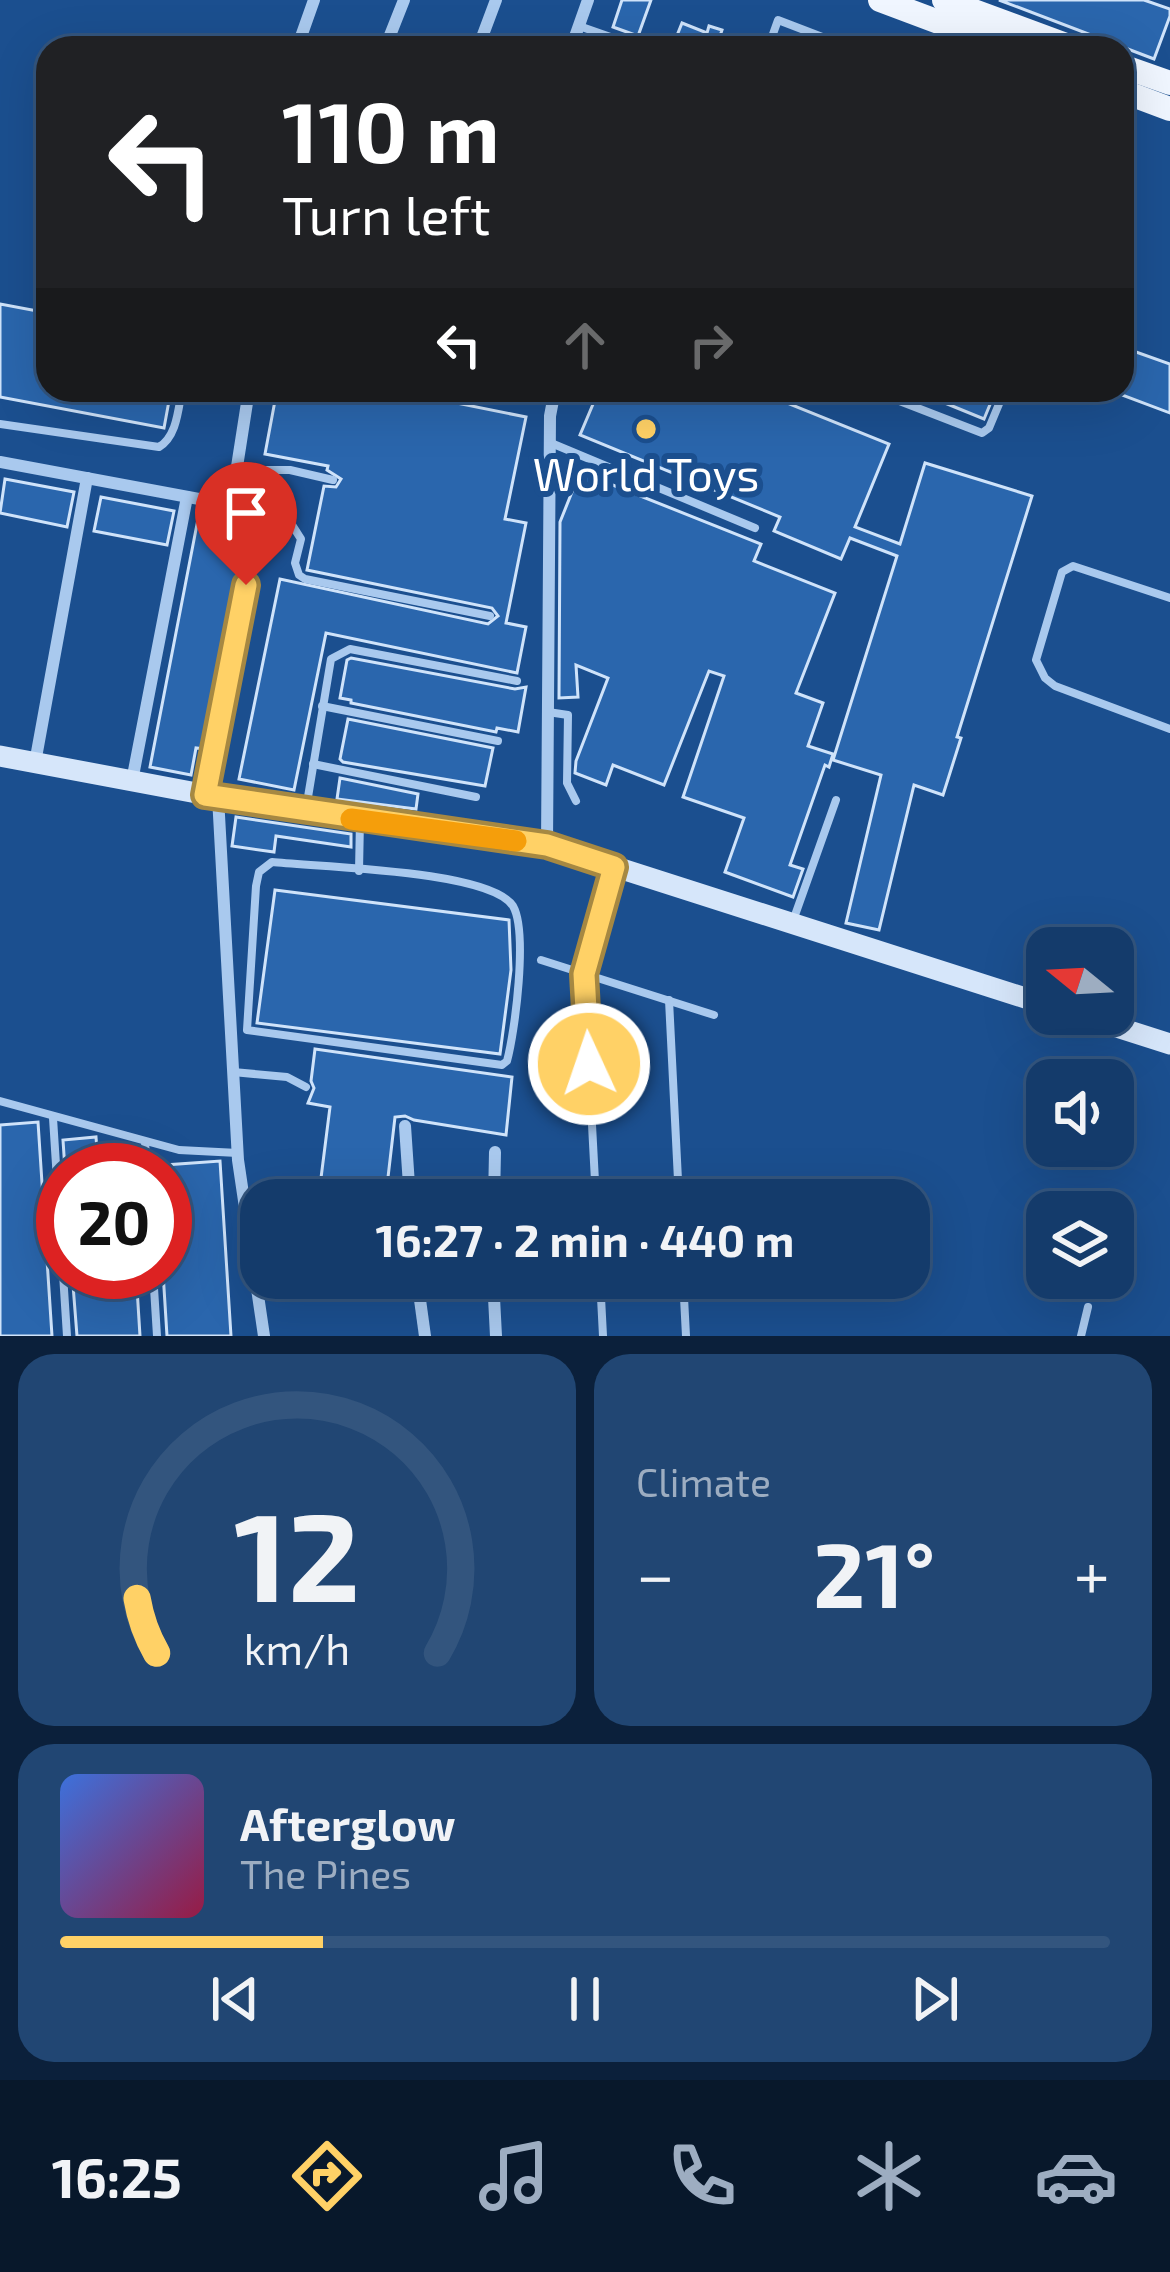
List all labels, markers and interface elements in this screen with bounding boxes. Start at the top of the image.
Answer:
text: 110 m [282,79,500,180]
icon: left [84,84,240,240]
text: Turn left [282,181,491,246]
icon: left [426,312,492,378]
icon: ahead [552,312,618,378]
icon: right [678,312,744,378]
marker: World Toys [633,416,659,442]
place label: World Toys [533,446,759,500]
pin [195,462,297,585]
icon: arrive [213,480,279,546]
north arrow [1026,927,1134,1035]
map controls [1026,927,1134,1299]
position arrow [526,1001,652,1127]
button: sound [1026,1059,1134,1167]
speed limit sign: 20 [36,1143,192,1299]
button: layers [1026,1191,1134,1299]
text: 16:27 · 2 min · 440 m [376,1212,795,1266]
text: Climate [636,1458,771,1505]
text: 12 [234,1477,360,1627]
text: 21° [813,1518,935,1626]
text: − [636,1533,675,1612]
text: + [1074,1533,1110,1612]
text: km/h [244,1622,350,1674]
text: Afterglow [240,1796,456,1850]
text: The Pines [240,1850,411,1897]
icon: previous [202,1966,268,2032]
icon: pause [552,1966,618,2032]
icon: next [902,1966,968,2032]
icon: directions [285,2134,369,2218]
icon: music [472,2134,556,2218]
icon: phone [660,2134,744,2218]
icon: climate [847,2134,931,2218]
icon: car [1034,2134,1118,2218]
text: 16:25 [52,2144,182,2209]

